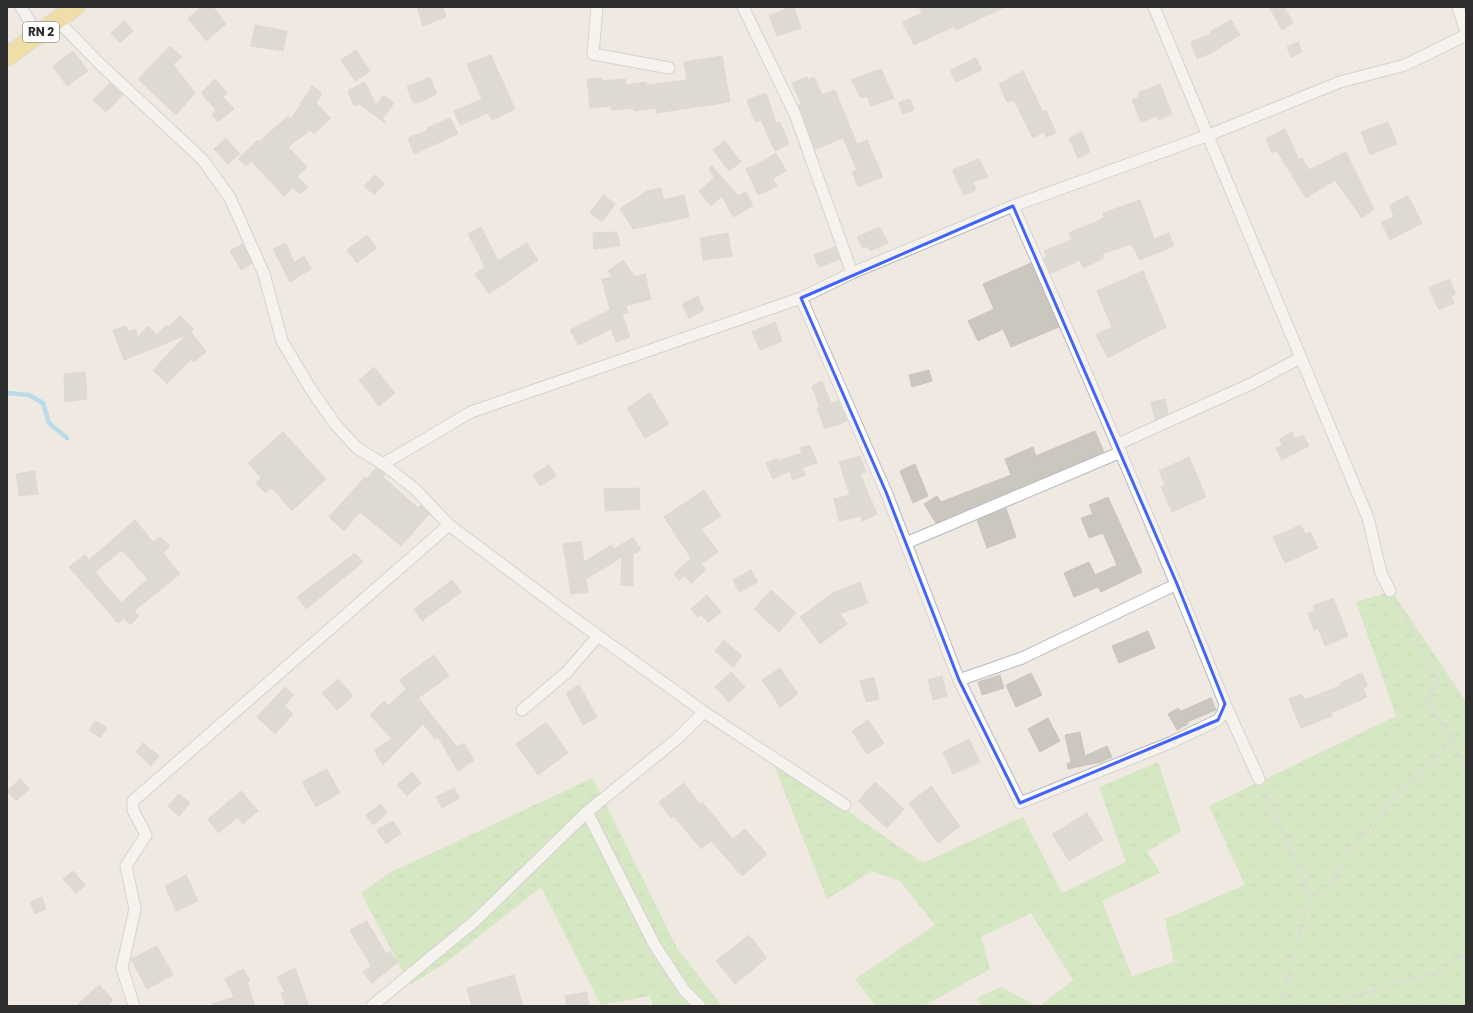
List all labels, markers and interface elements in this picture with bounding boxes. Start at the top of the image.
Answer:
road number: RN 2 [23,22,59,42]

